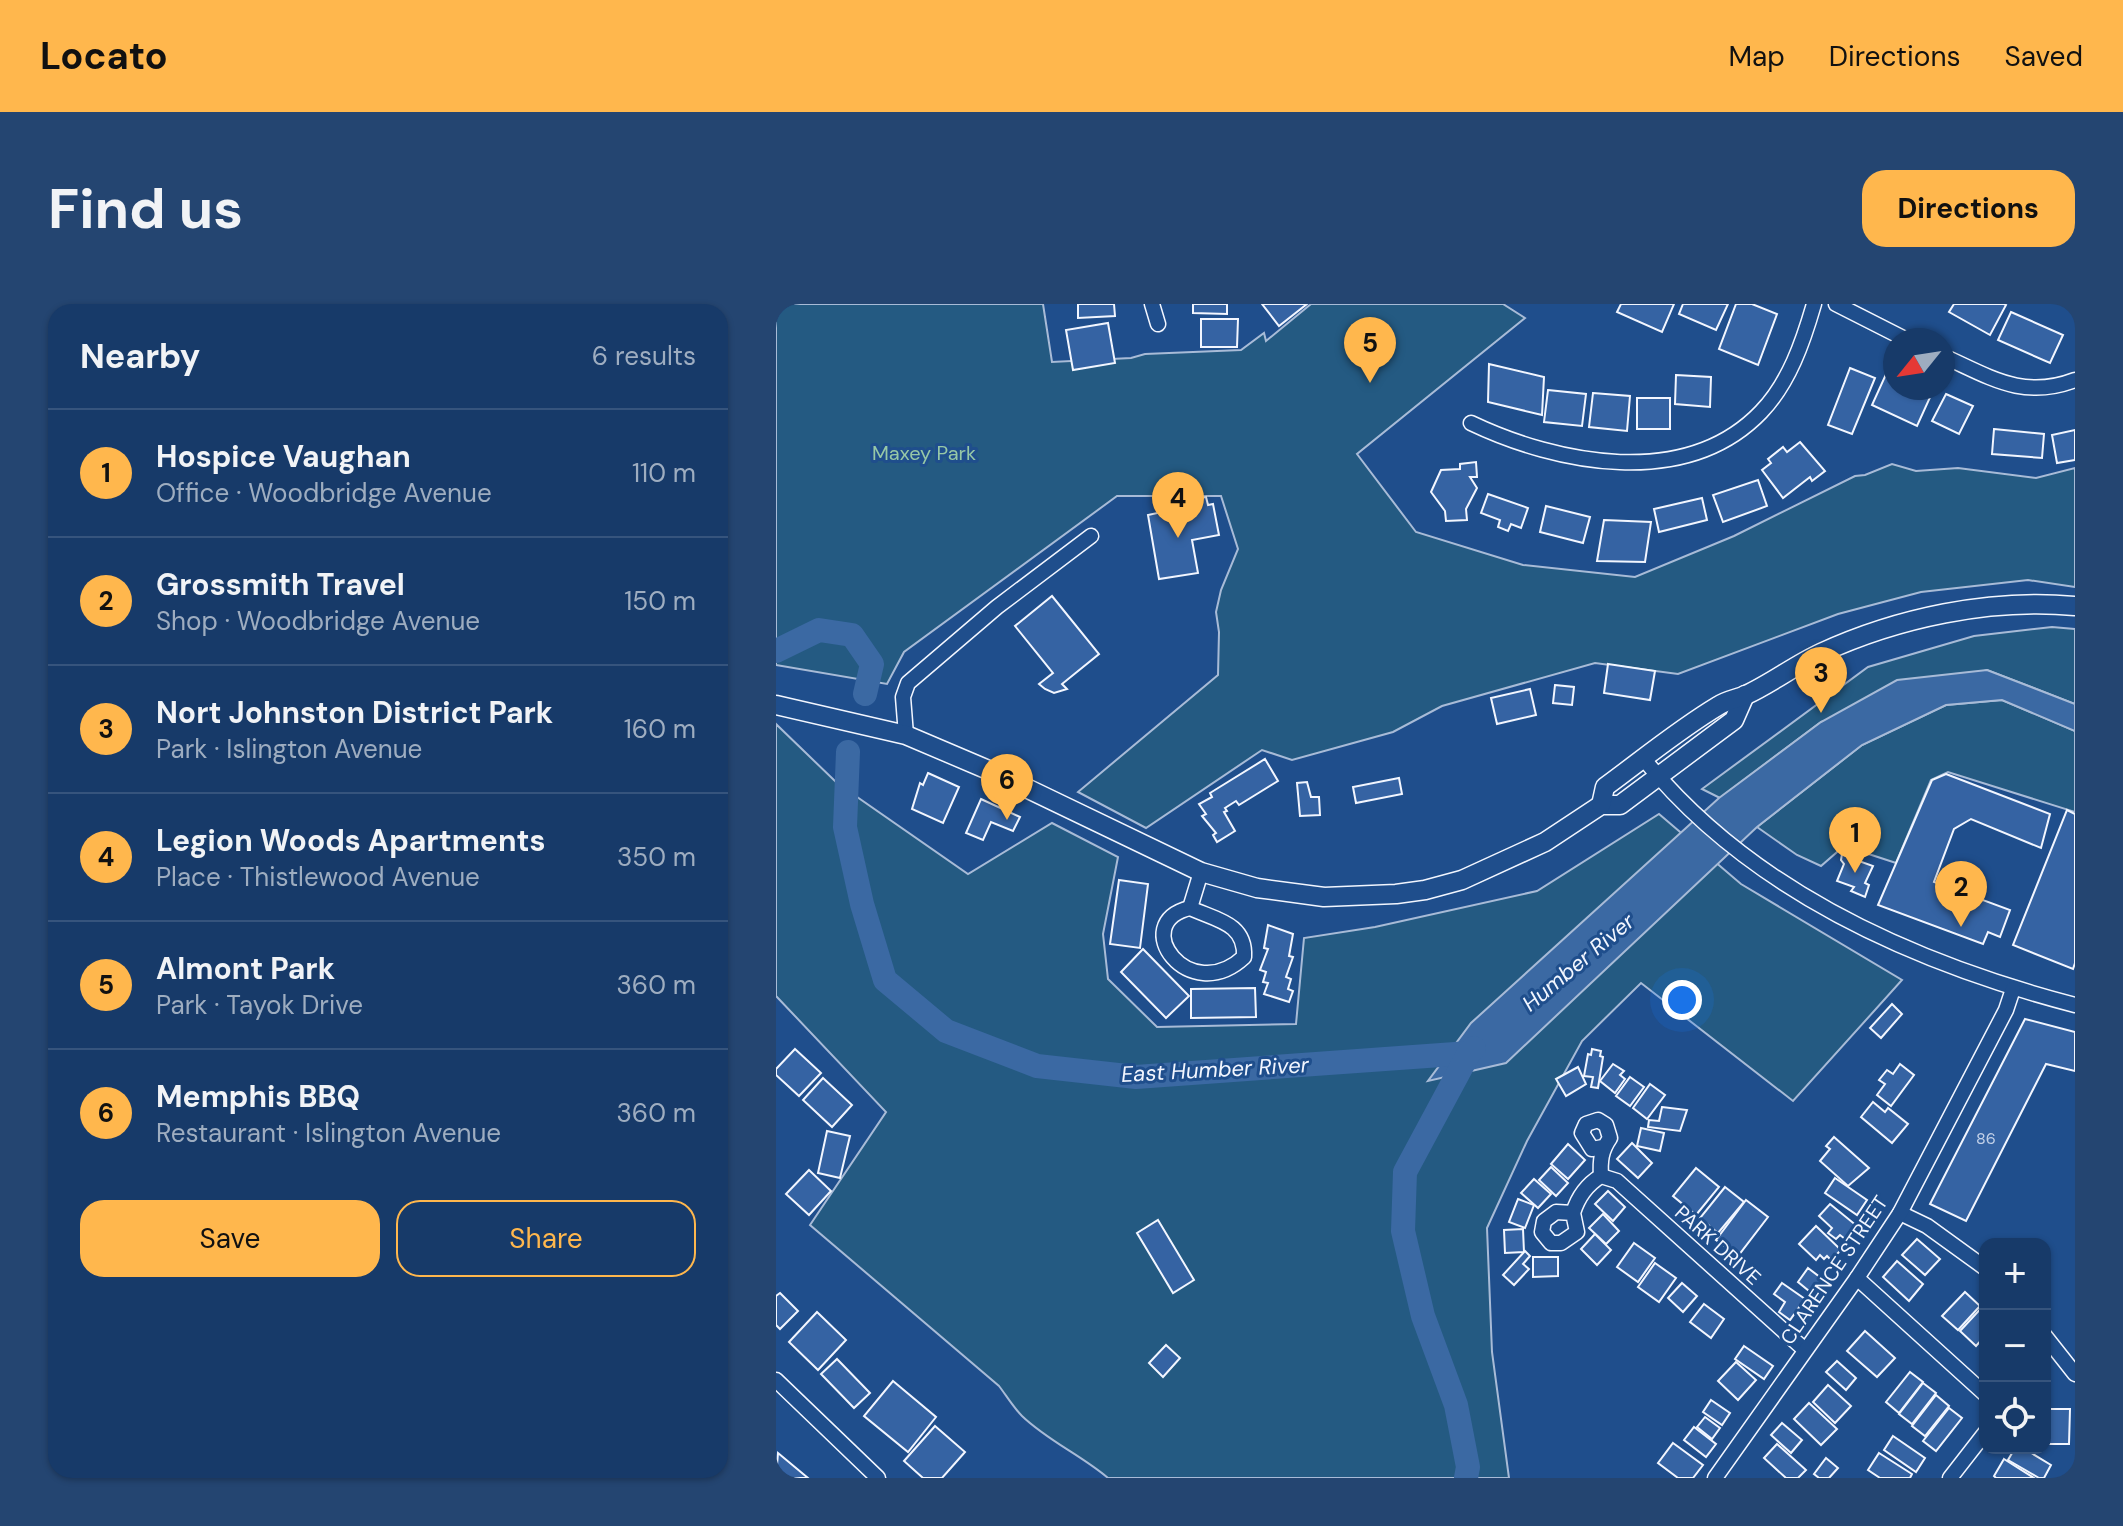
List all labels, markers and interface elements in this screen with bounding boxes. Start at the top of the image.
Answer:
text: Locato [40,31,168,81]
text: Map [1728,38,1785,75]
text: Directions [1829,38,1961,75]
text: Saved [2005,38,2083,75]
button: Directions [1862,170,2075,247]
text: Find us [48,172,243,245]
pin: 5 [1344,317,1396,383]
north arrow [1883,328,1955,400]
text: Nearby [80,334,200,379]
text: 6 results [592,339,696,373]
text: Hospice Vaughan [156,437,411,476]
park label: Maxey Park [872,440,976,466]
text: 1 [101,456,111,490]
text: 110 m [632,456,696,490]
pin: 4 [1152,472,1204,538]
text: Office · Woodbridge Avenue [156,476,492,510]
text: Grossmith Travel [156,565,405,604]
text: 2 [98,584,114,618]
text: 150 m [624,584,696,618]
text: Shop · Woodbridge Avenue [156,604,480,638]
pin: 3 [1795,647,1847,713]
text: Nort Johnston District Park [156,693,553,732]
text: 3 [98,712,114,746]
text: 160 m [624,712,696,746]
text: Park · Islington Avenue [156,732,422,766]
pin: 6 [981,754,1033,820]
pin: 1 [1829,807,1881,873]
text: Legion Woods Apartments [156,821,545,860]
text: 4 [98,840,114,874]
text: 350 m [617,840,696,874]
text: Place · Thistlewood Avenue [156,860,480,894]
pin: 2 [1935,861,1987,927]
water label: Humber River [1516,906,1641,1018]
text: Almont Park [156,949,335,988]
text: 5 [98,968,114,1002]
text: 360 m [616,968,696,1002]
your location [1662,980,1702,1020]
text: Park · Tayok Drive [156,988,363,1022]
water label: East Humber River [1120,1050,1310,1089]
text: Memphis BBQ [156,1077,360,1116]
text: 6 [98,1096,114,1130]
text: 360 m [616,1096,696,1130]
text: Restaurant · Islington Avenue [156,1116,501,1150]
house number: 86 [1976,1128,1996,1149]
street label: CLARENCE STREET [1774,1190,1894,1350]
button: Save [80,1200,380,1277]
button: Share [396,1200,696,1277]
street label: PARK DRIVE [1670,1200,1766,1290]
map controls [1979,1238,2051,1454]
button: + [1979,1238,2051,1310]
button: − [1979,1310,2051,1382]
button: locate [1979,1382,2051,1454]

